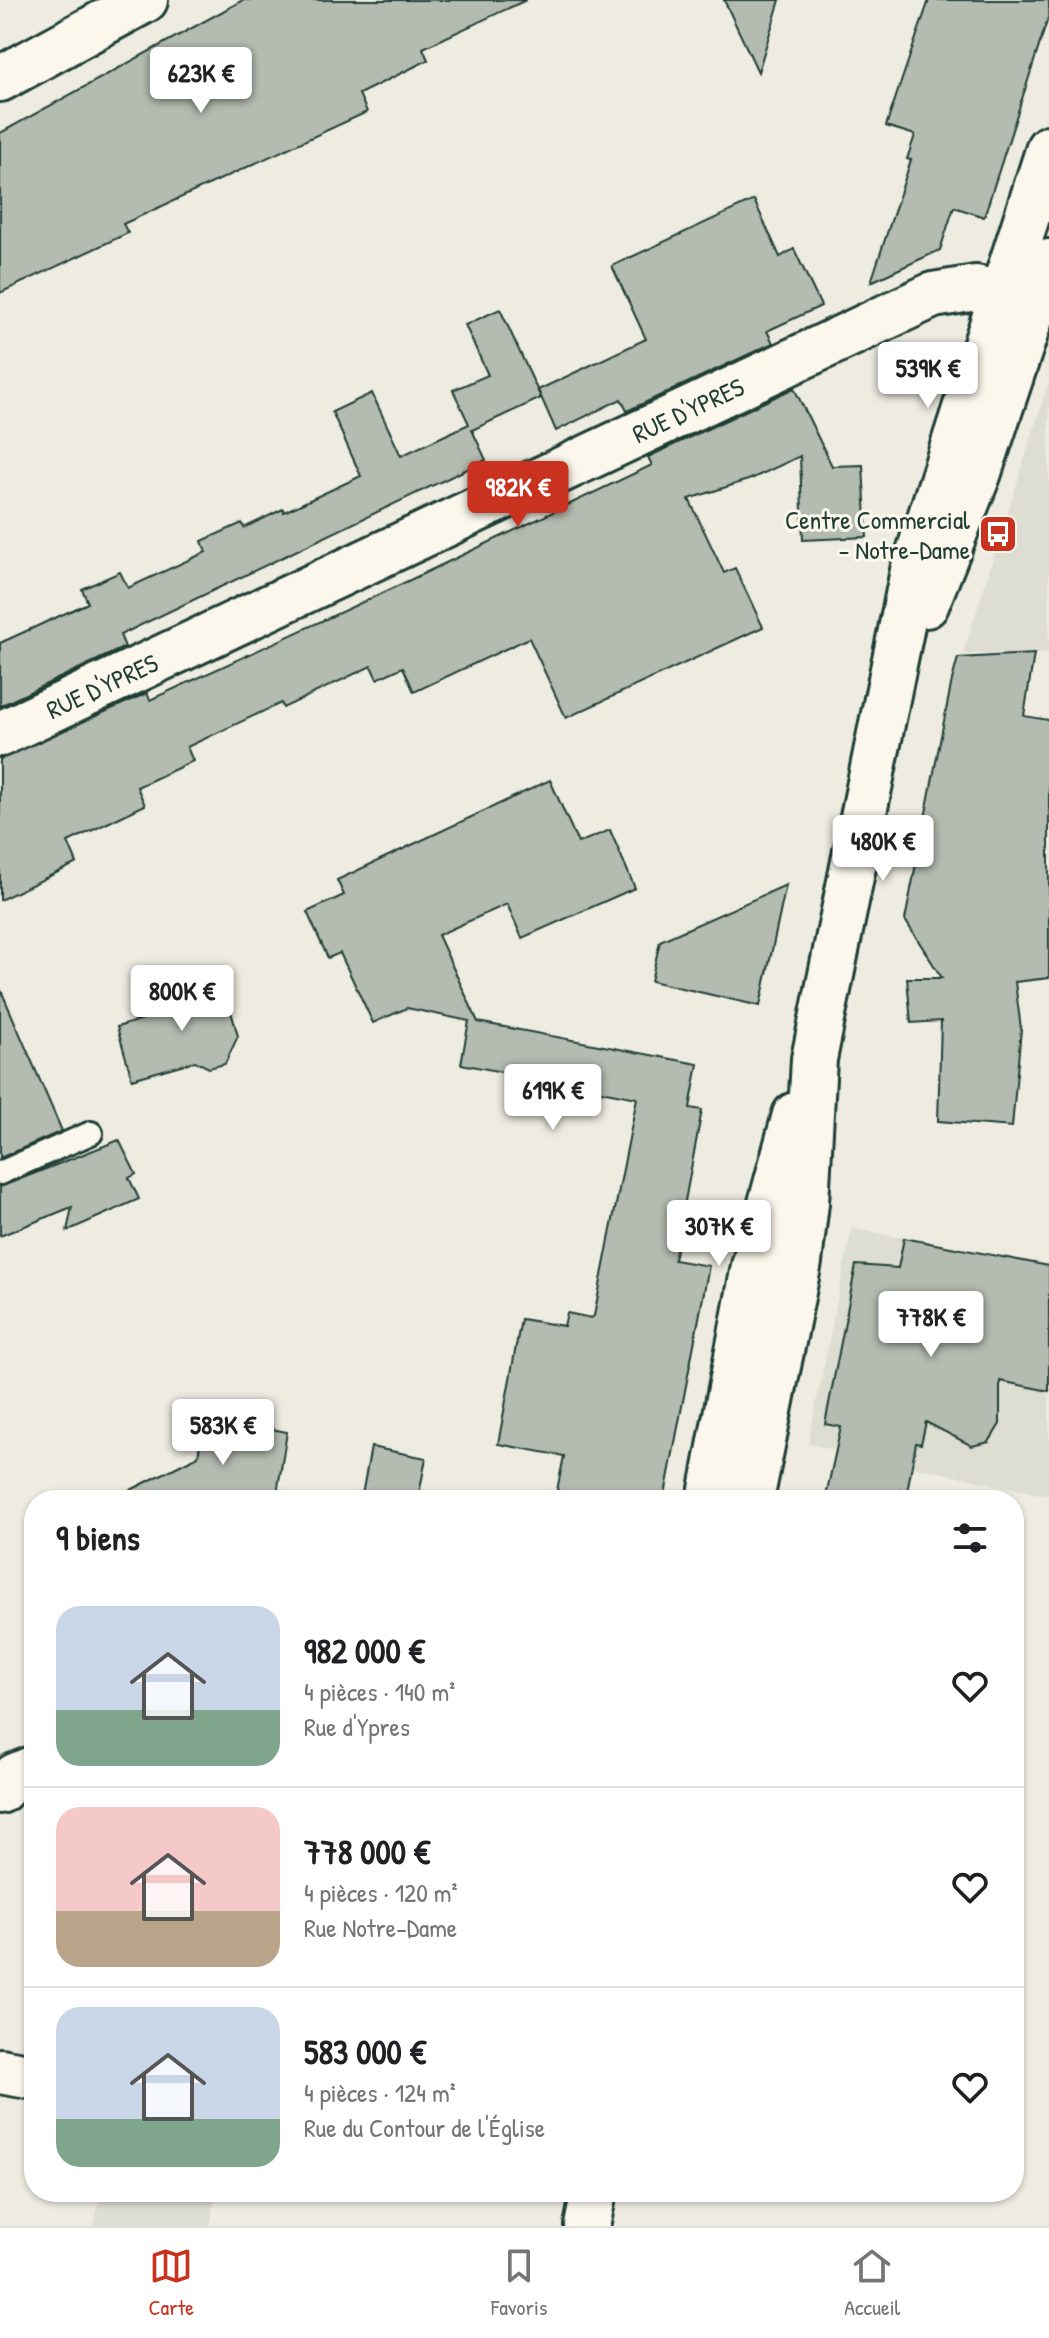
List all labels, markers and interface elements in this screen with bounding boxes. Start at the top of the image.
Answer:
pin: 623K € [136,47,266,115]
text: 623K € [168,55,234,90]
pin: 539K € [863,342,993,410]
text: 539K € [896,350,960,385]
street label: RUE D'YPRES [626,369,750,451]
pin: 982K € [453,461,583,529]
text: 982K € [485,469,551,504]
place label: Centre Commercial – Notre-Dame [785,502,970,567]
bus stop icon: Centre Commercial – Notre-Dame [977,513,1019,555]
street label: RUE D'YPRES [40,645,164,727]
pin: 480K € [818,815,948,883]
text: 480K € [851,823,915,858]
pin: 800K € [117,965,247,1033]
text: 800K € [149,973,215,1008]
pin: 619K € [488,1064,618,1132]
text: 619K € [522,1072,584,1107]
pin: 307K € [654,1200,784,1268]
text: 307K € [685,1208,753,1243]
pin: 778K € [866,1291,996,1359]
text: 778K € [896,1299,966,1334]
pin: 583K € [158,1399,288,1467]
text: 583K € [190,1407,256,1442]
text: 9 biens [56,1515,140,1561]
icon: filters [948,1516,992,1560]
text: 982 000 € [304,1628,425,1674]
icon: home [120,1638,216,1734]
icon: heart [948,1664,992,1708]
text: 4 pièces · 140 m² [304,1674,455,1709]
text: Rue d'Ypres [304,1709,410,1744]
text: 778 000 € [304,1829,430,1875]
icon: home [120,1839,216,1935]
icon: heart [948,1865,992,1909]
text: 4 pièces · 120 m² [304,1875,458,1910]
text: Rue Notre-Dame [304,1910,457,1945]
text: 583 000 € [304,2029,426,2075]
icon: home [120,2039,216,2135]
icon: heart [948,2065,992,2109]
text: 4 pièces · 124 m² [304,2075,456,2110]
text: Rue du Contour de l'Église [304,2110,545,2145]
tab: Carte [148,2244,194,2322]
tab: Favoris [491,2244,547,2322]
tab: Accueil [844,2244,900,2322]

